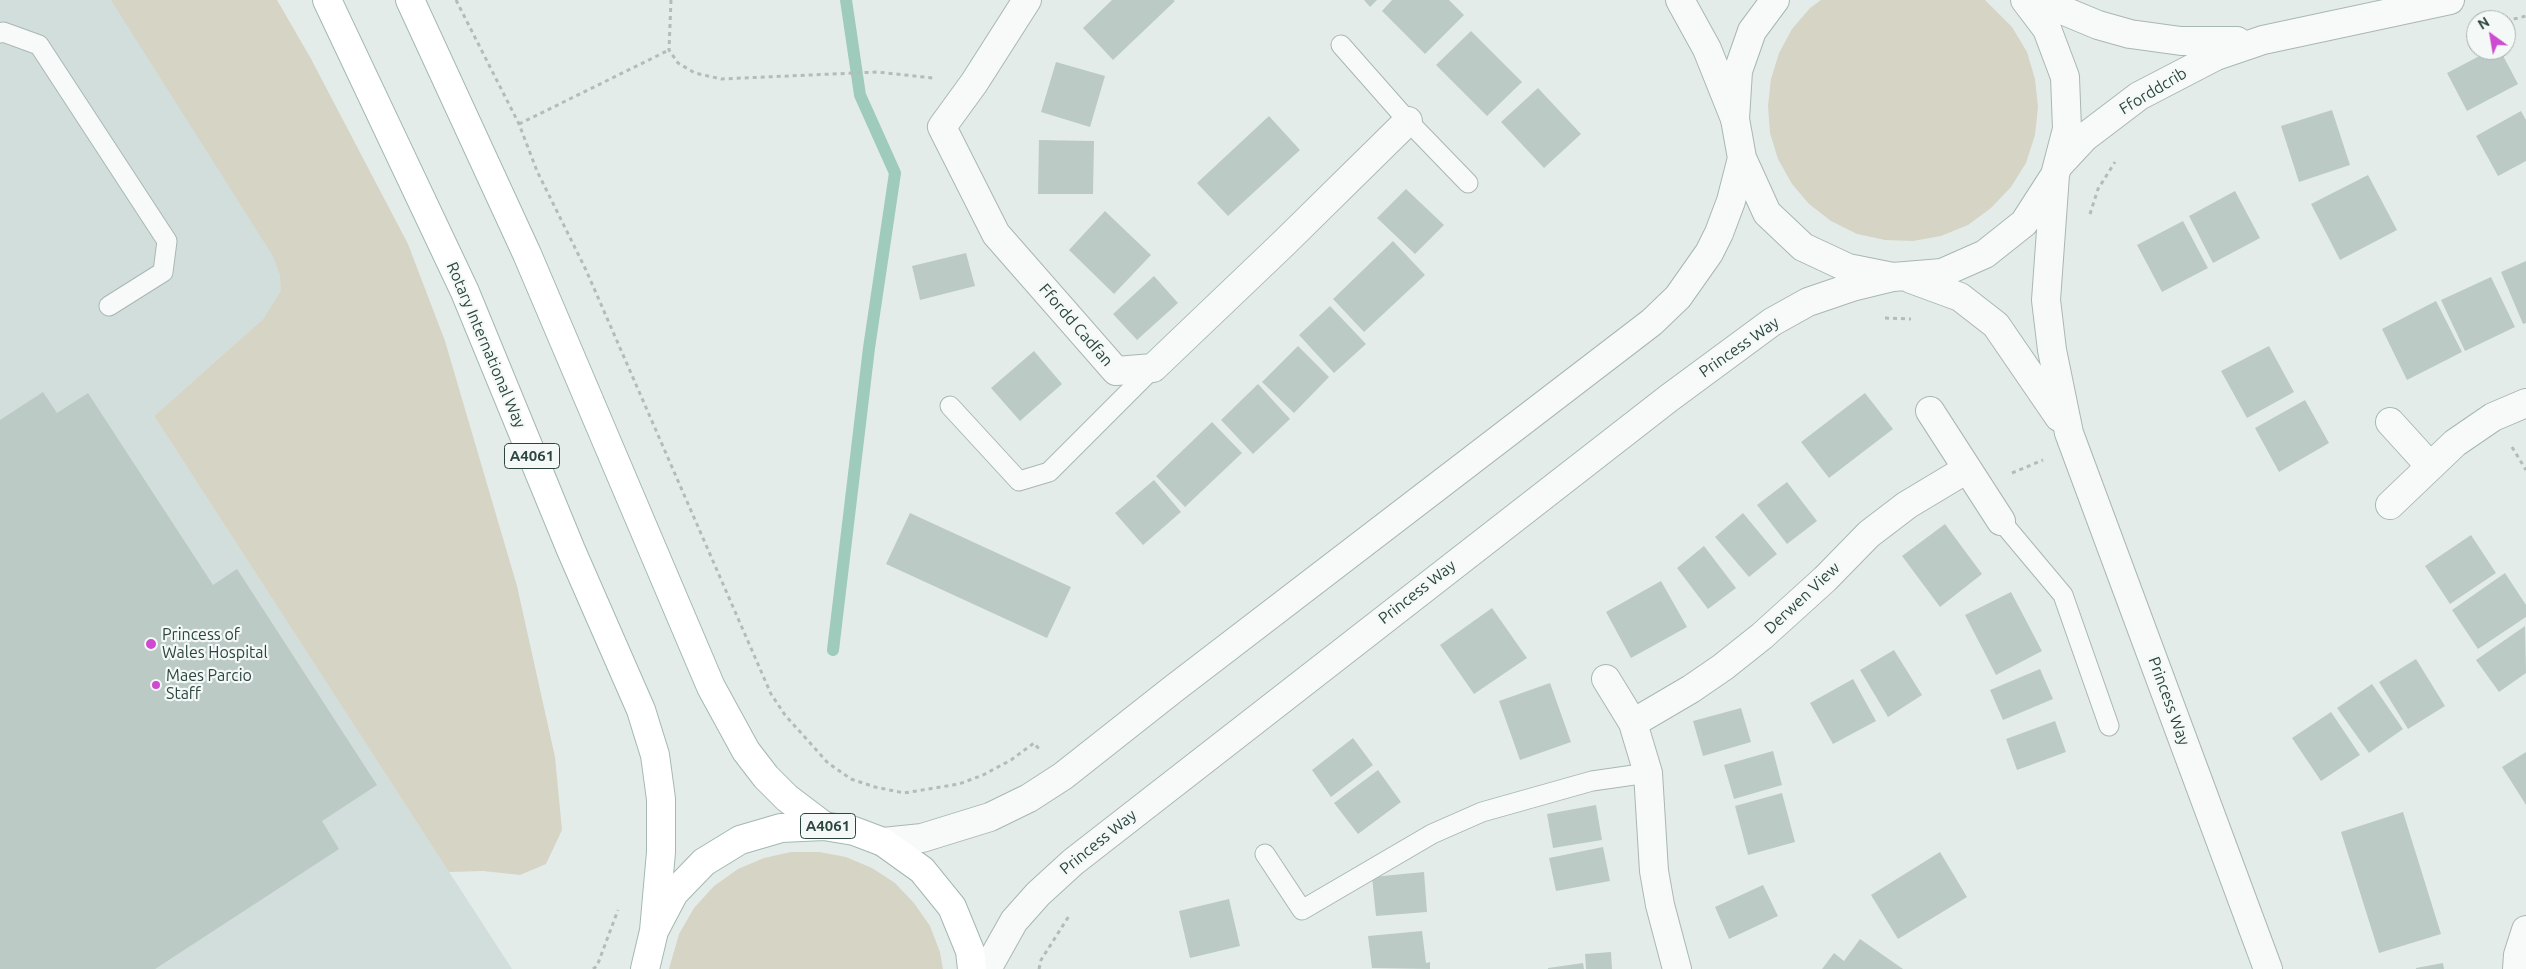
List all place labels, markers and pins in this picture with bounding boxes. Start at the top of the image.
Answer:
place label: Princess of Wales Hospital [162,625,268,663]
marker: Princess of Wales Hospital [144,637,158,651]
place label: Maes Parcio Staff [166,666,252,704]
marker: Maes Parcio Staff [150,679,162,691]

